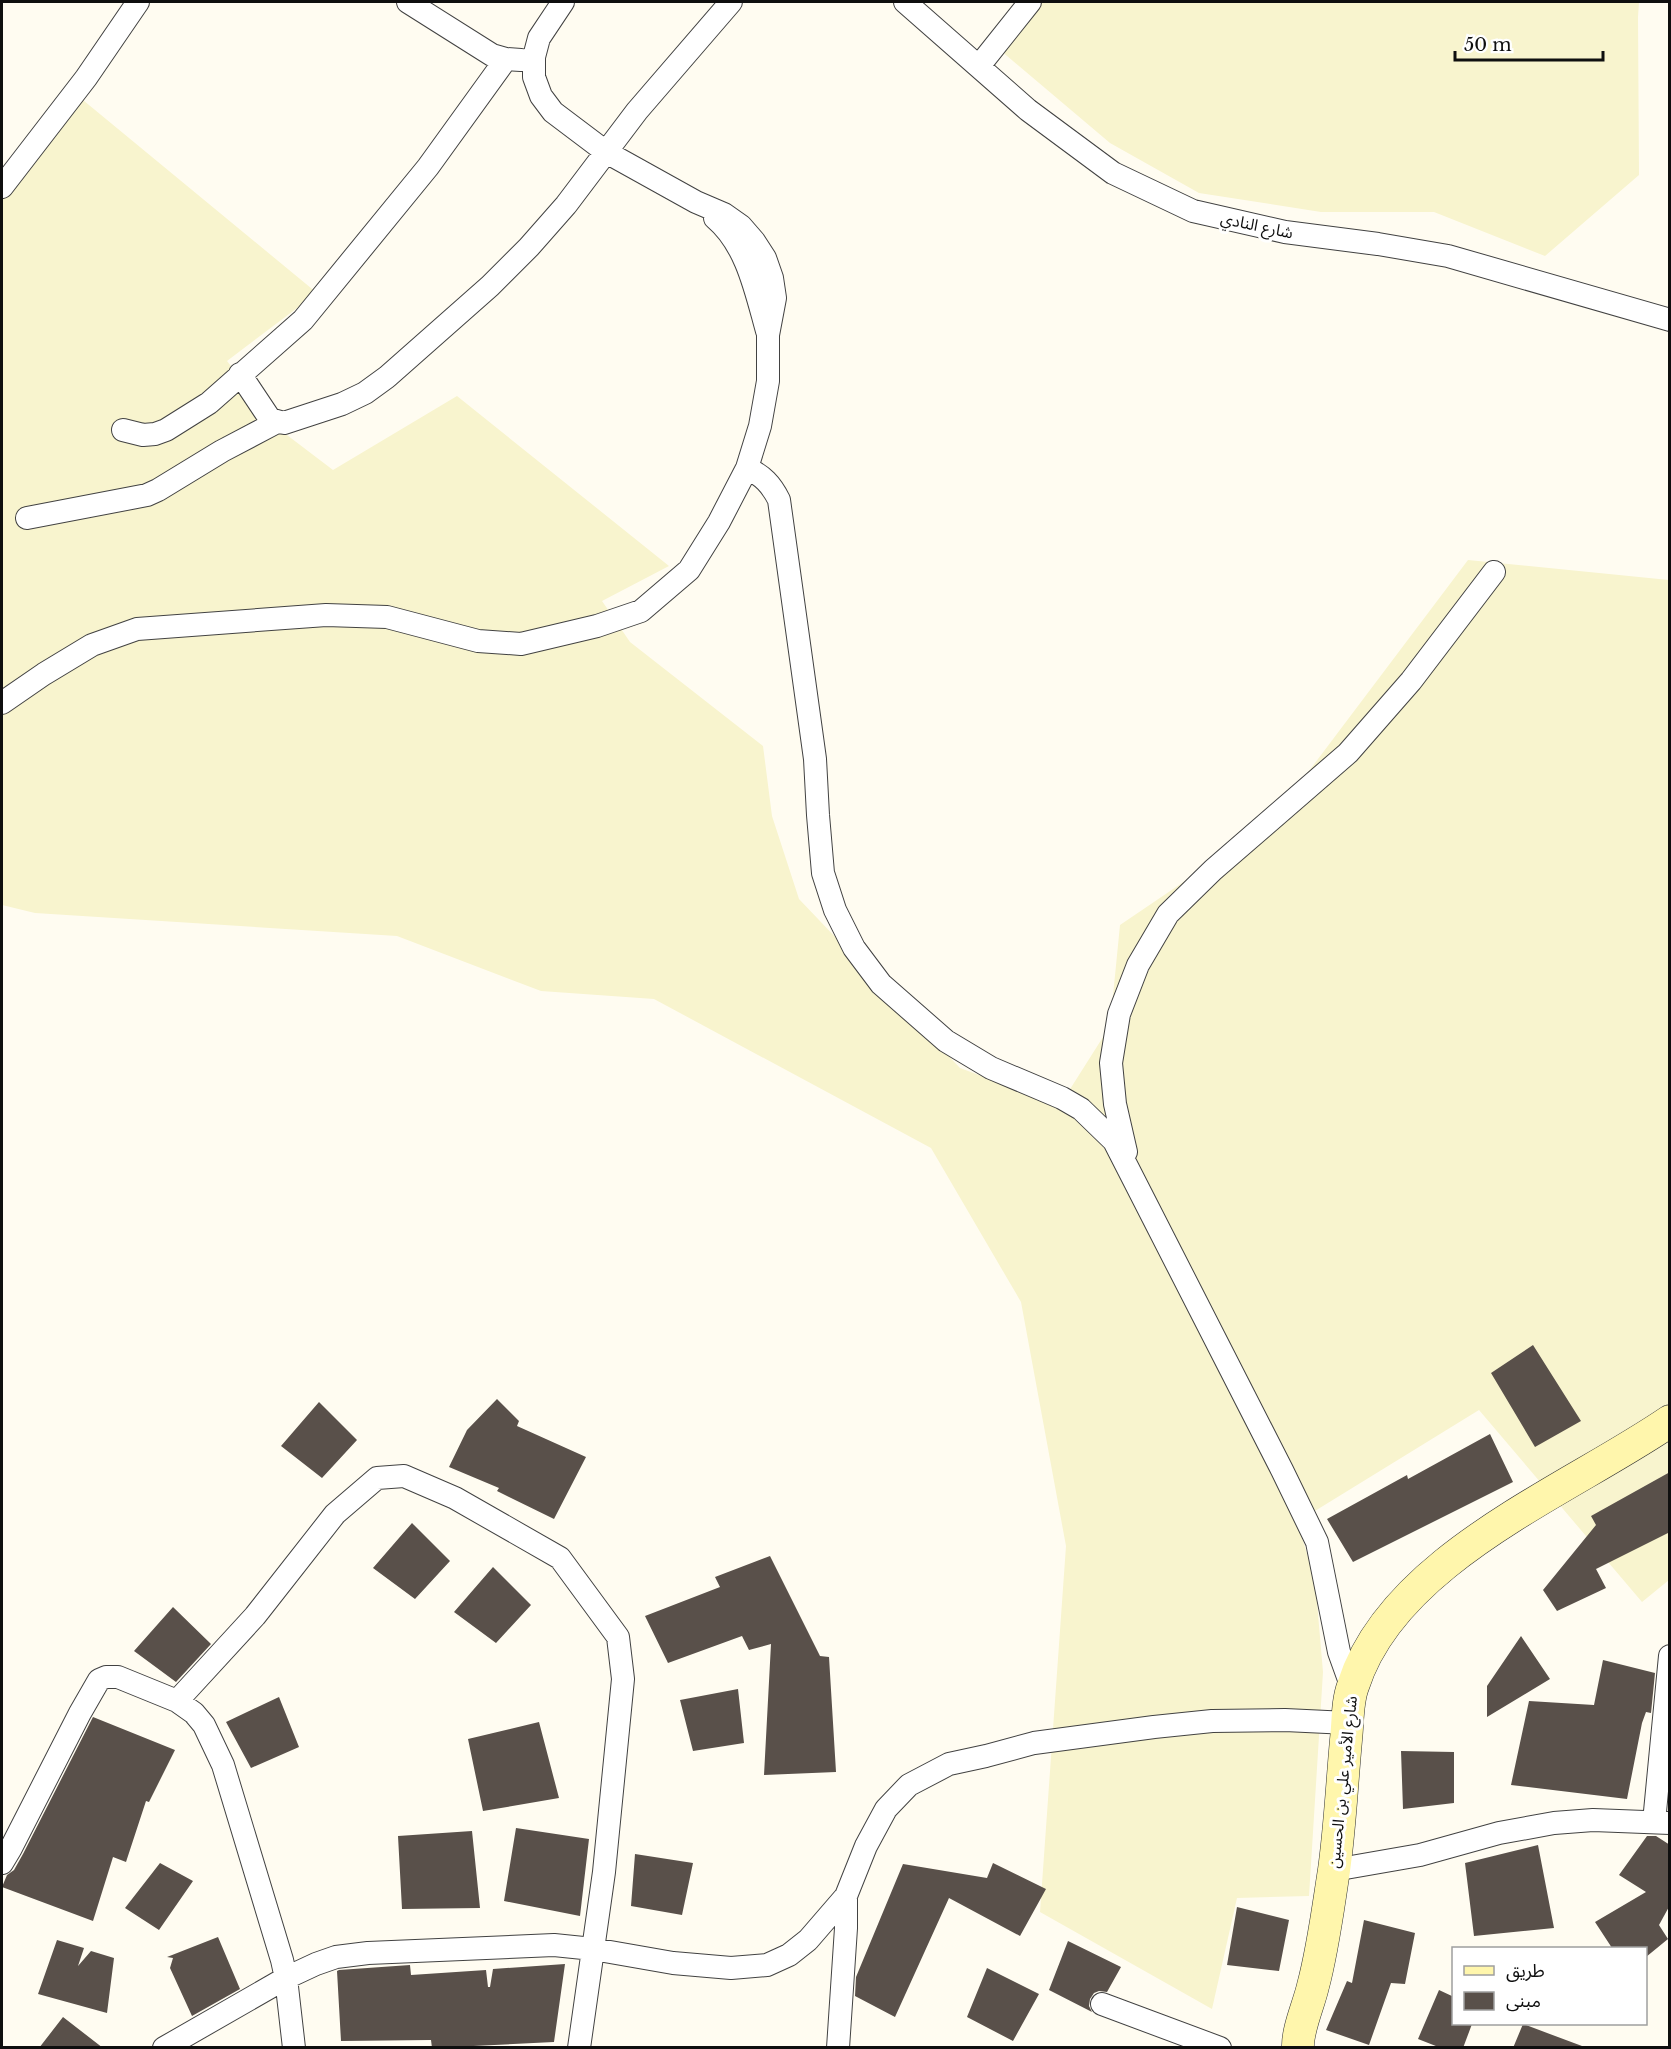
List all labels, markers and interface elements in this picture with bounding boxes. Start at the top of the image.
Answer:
scale bar [1455,24,1604,62]
text: 50 m [1464,34,1512,56]
street label: شارع النادي [1218,208,1295,245]
street label: شارع الأمير علي بن الحسين [1323,1695,1364,1870]
legend [1452,1947,1647,2025]
text: طريق [1506,1960,1545,1982]
text: مبنى [1506,1990,1541,2012]

